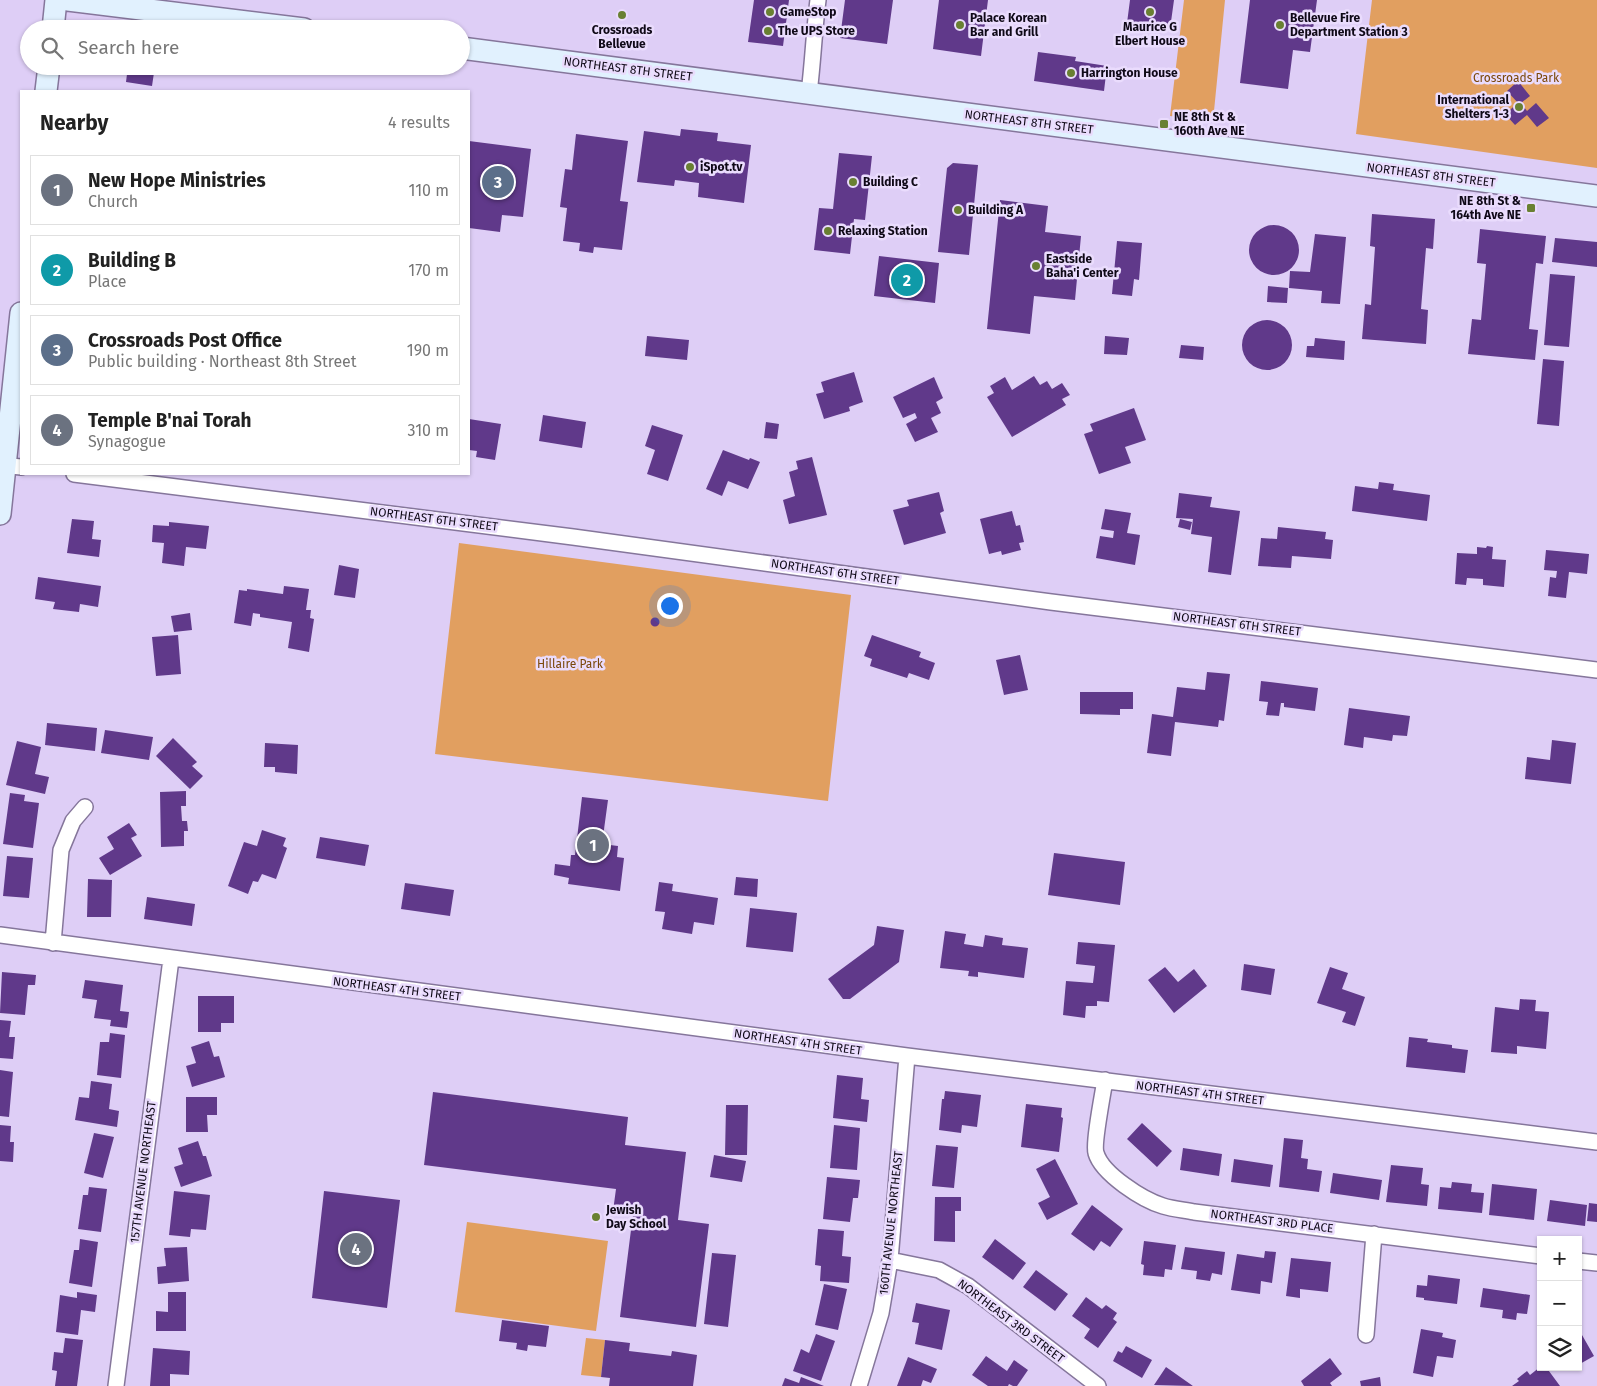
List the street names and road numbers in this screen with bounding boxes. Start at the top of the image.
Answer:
street label: NORTHEAST 8TH STREET [563,54,694,84]
street label: NORTHEAST 8TH STREET [964,107,1095,137]
street label: NORTHEAST 8TH STREET [1366,160,1497,190]
street label: NORTHEAST 6TH STREET [369,504,500,534]
street label: NORTHEAST 6TH STREET [770,556,901,588]
street label: NORTHEAST 6TH STREET [1172,609,1303,639]
street label: NORTHEAST 4TH STREET [332,974,463,1004]
street label: NORTHEAST 4TH STREET [733,1026,864,1058]
street label: NORTHEAST 4TH STREET [1135,1078,1266,1108]
street label: 157TH AVENUE NORTHEAST [127,1099,159,1244]
street label: 160TH AVENUE NORTHEAST [876,1150,906,1296]
street label: NORTHEAST 3RD PLACE [1210,1207,1334,1235]
street label: NORTHEAST 3RD STREET [955,1276,1068,1366]

